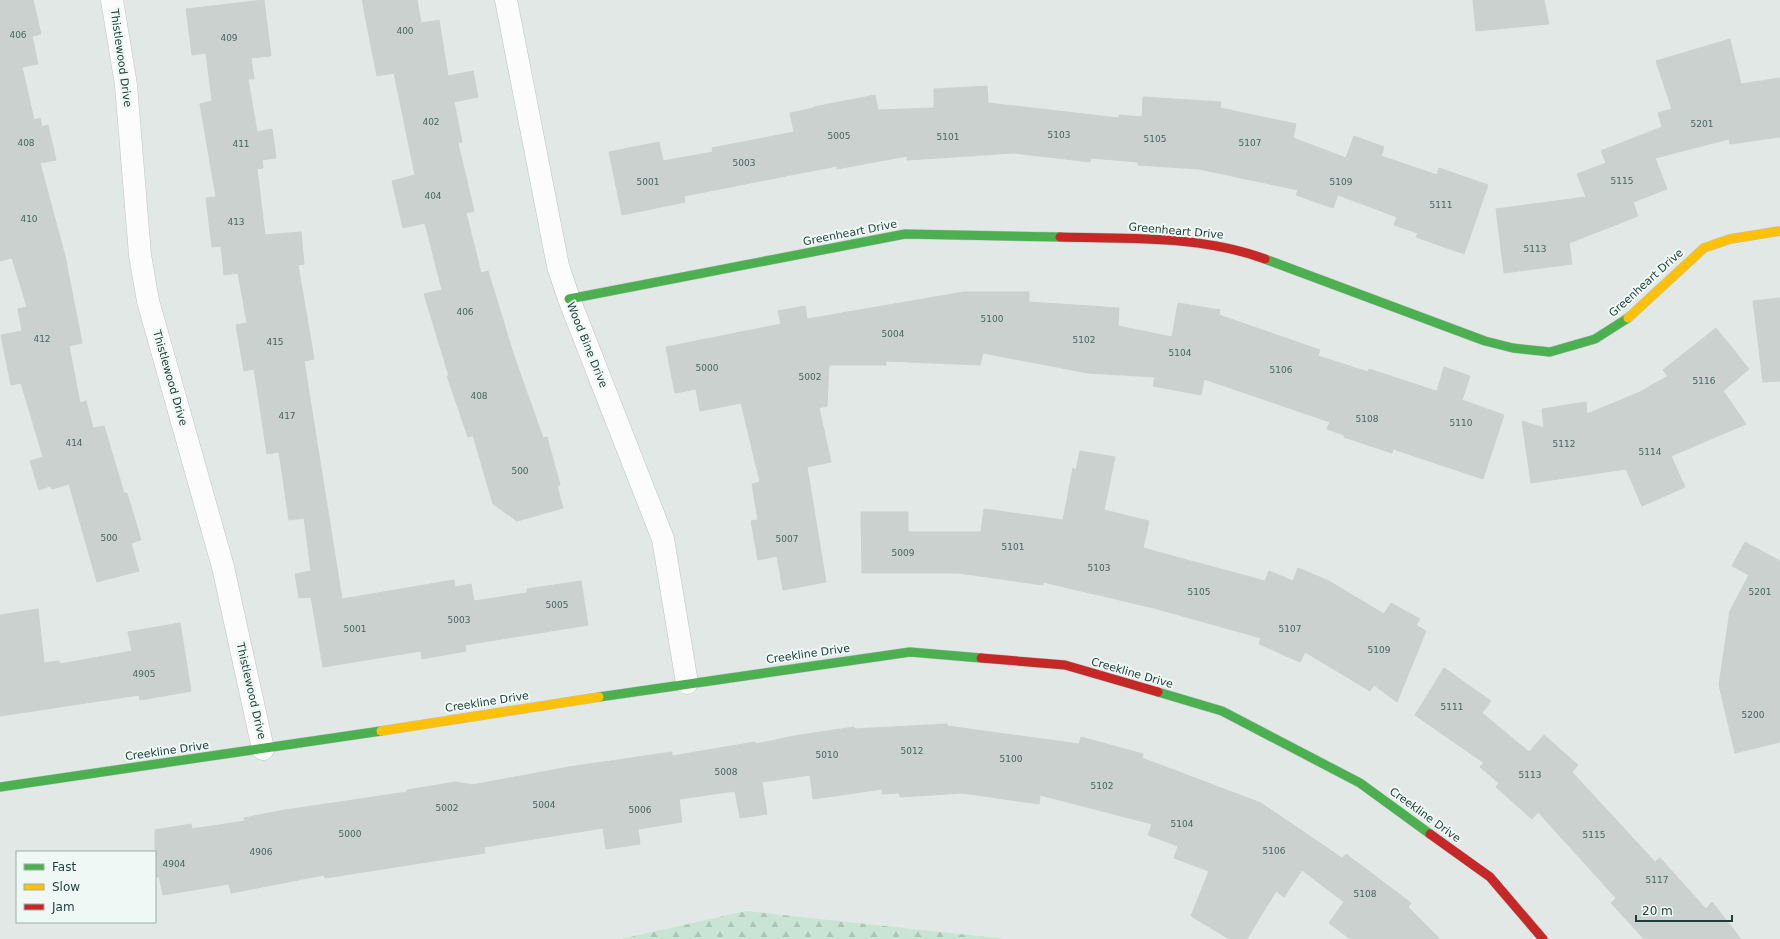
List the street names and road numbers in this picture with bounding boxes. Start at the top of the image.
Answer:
street label: Thistlewood Drive [108,7,134,108]
street label: Greenheart Drive [802,217,898,248]
street label: Greenheart Drive [1128,220,1224,242]
street label: Greenheart Drive [1606,246,1686,320]
street label: Wood Bine Drive [564,300,610,390]
street label: Thistlewood Drive [150,328,190,428]
street label: Thistlewood Drive [233,640,269,741]
street label: Creekline Drive [765,642,851,666]
street label: Creekline Drive [1090,655,1175,691]
street label: Creekline Drive [444,689,530,715]
street label: Creekline Drive [124,739,210,763]
street label: Creekline Drive [1387,785,1463,845]

